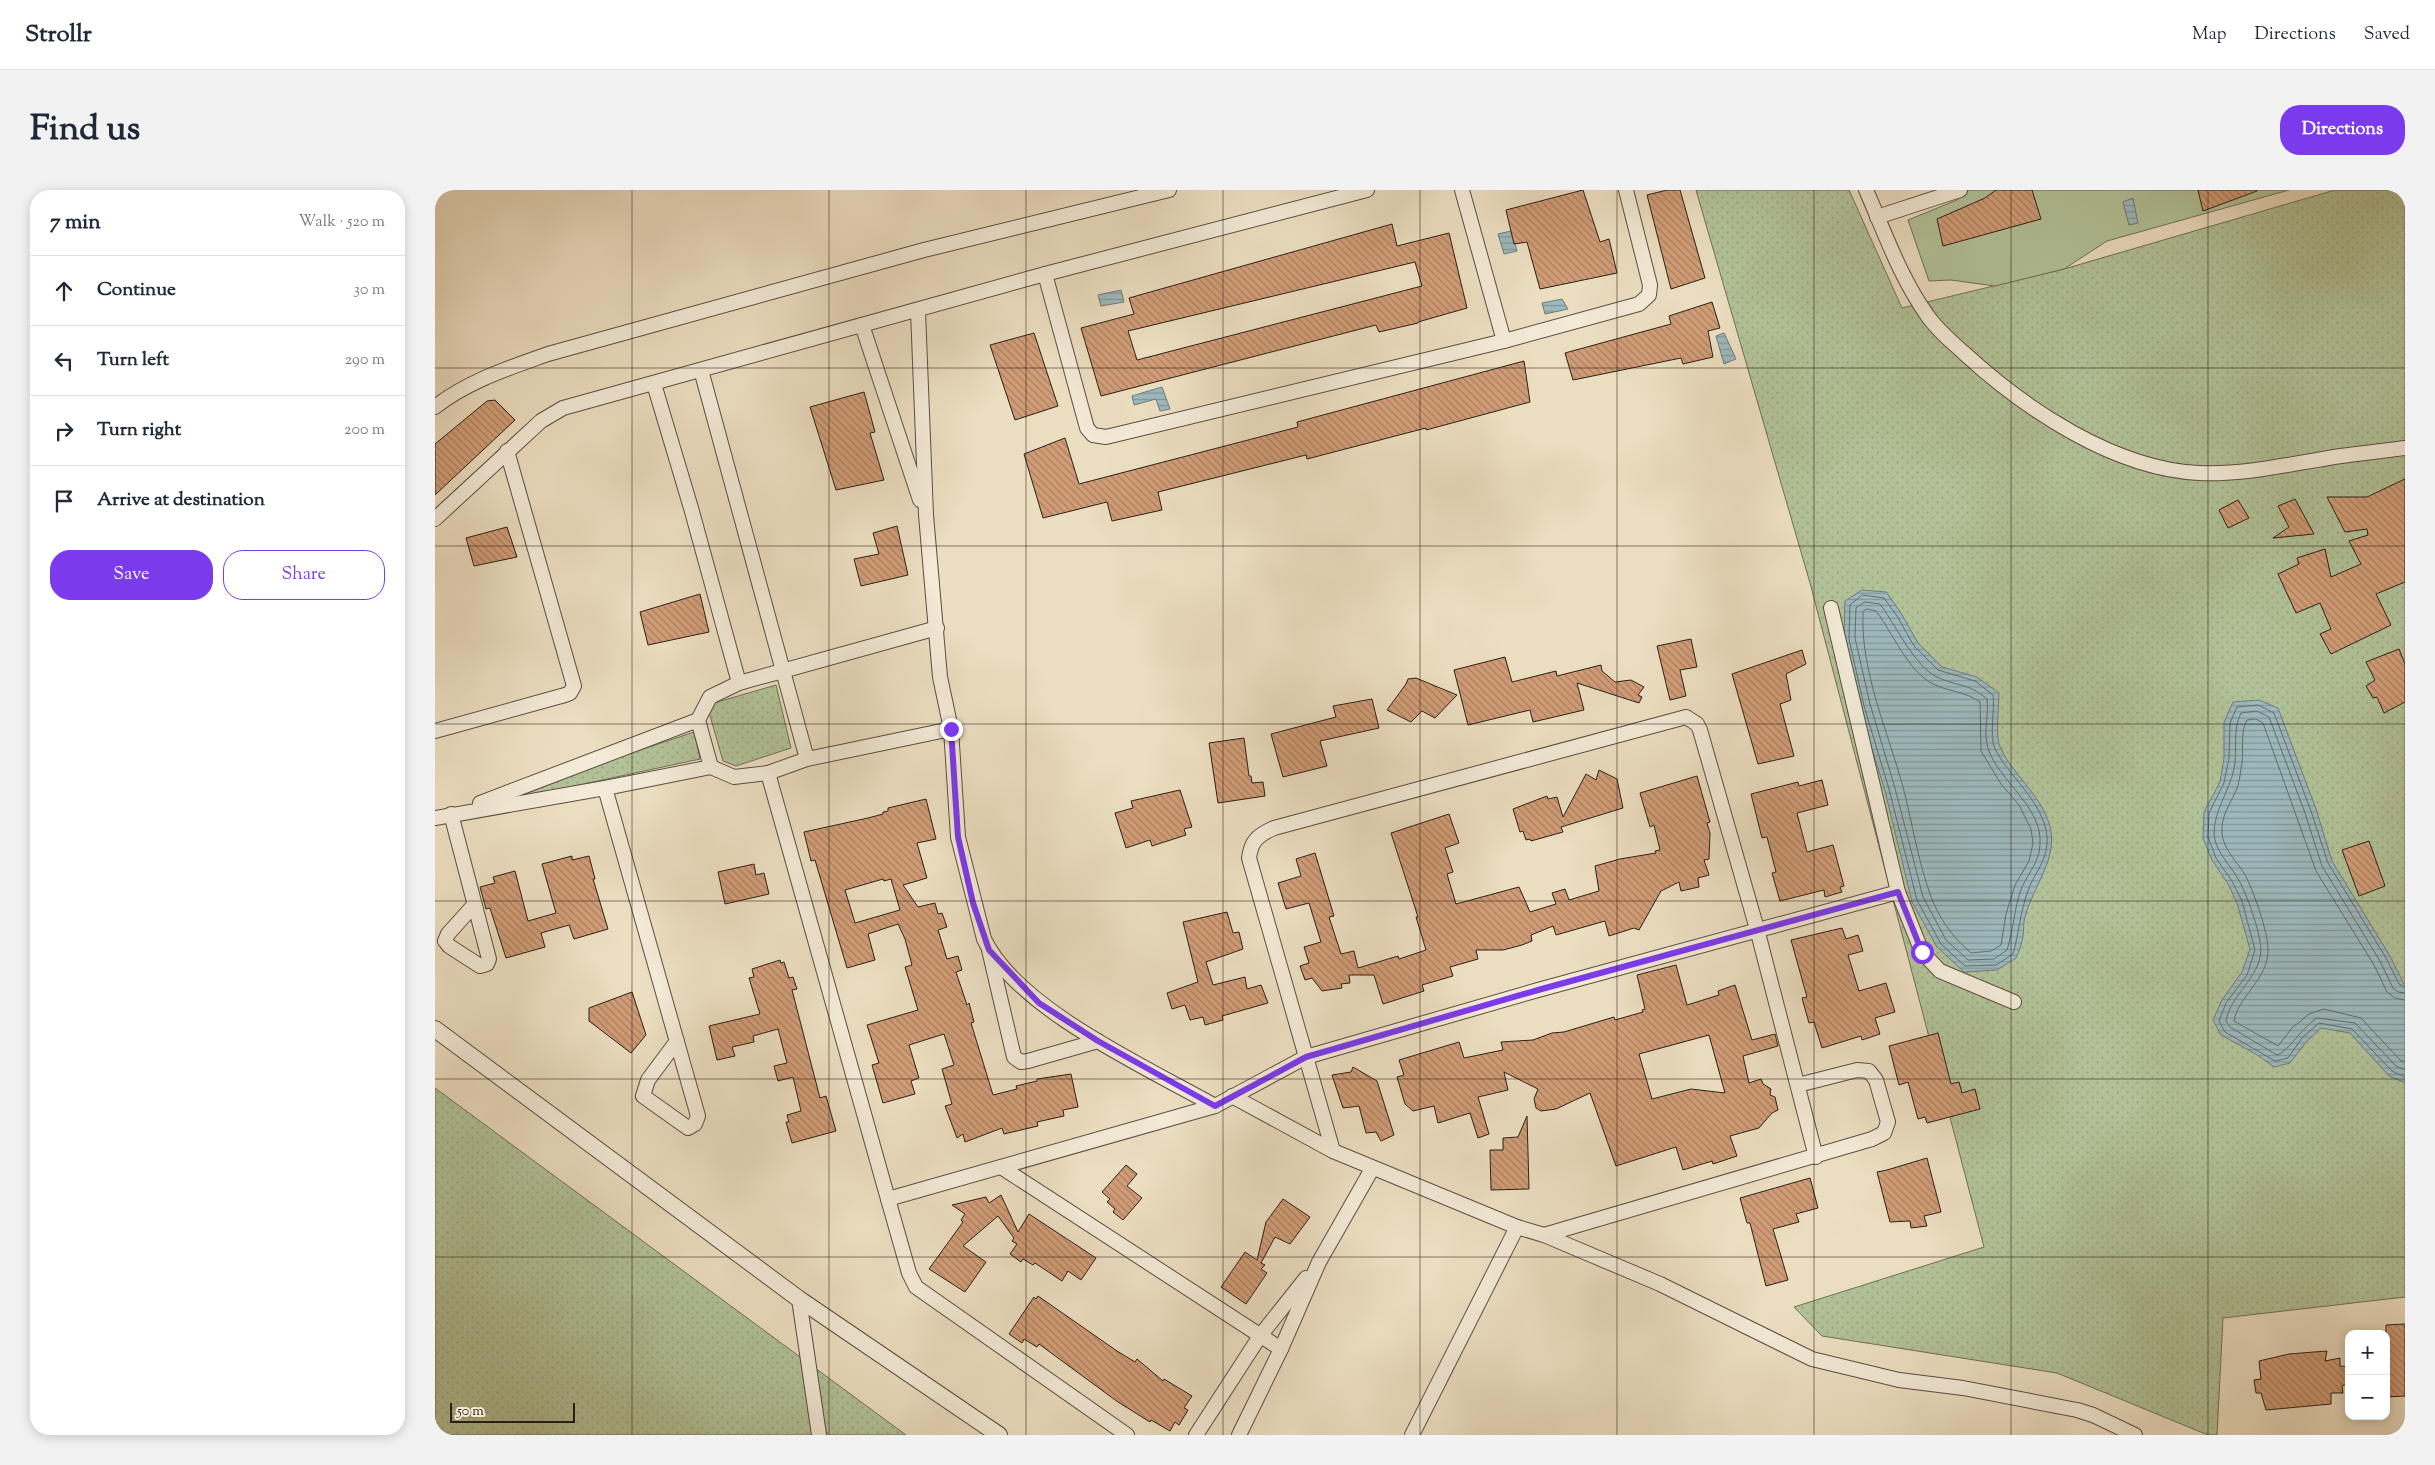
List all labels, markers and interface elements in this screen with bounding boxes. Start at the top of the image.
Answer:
text: Strollr [25,18,92,52]
text: Map [2192,22,2227,48]
text: Directions [2255,22,2336,48]
text: Saved [2364,22,2410,48]
text: Find us [30,105,140,156]
button: Directions [2280,105,2405,155]
text: 7 min [50,208,101,238]
text: Walk · 520 m [299,211,385,234]
icon: ahead [50,277,78,305]
text: Continue [97,277,176,304]
text: 30 m [354,279,385,302]
icon: left [50,347,78,375]
text: Turn left [97,347,169,374]
text: 290 m [345,349,385,372]
icon: right [50,417,78,445]
text: Turn right [97,417,181,444]
text: 200 m [344,419,385,442]
icon: arrive [50,487,78,515]
text: Arrive at destination [97,487,265,514]
button: Save [50,550,213,600]
button: Share [223,550,385,600]
route end [940,718,963,741]
route start [1911,941,1934,964]
map controls [2345,1330,2390,1420]
button: + [2345,1330,2390,1375]
button: − [2345,1375,2390,1420]
scale bar [450,1400,575,1423]
text: 50 m [457,1402,484,1422]

